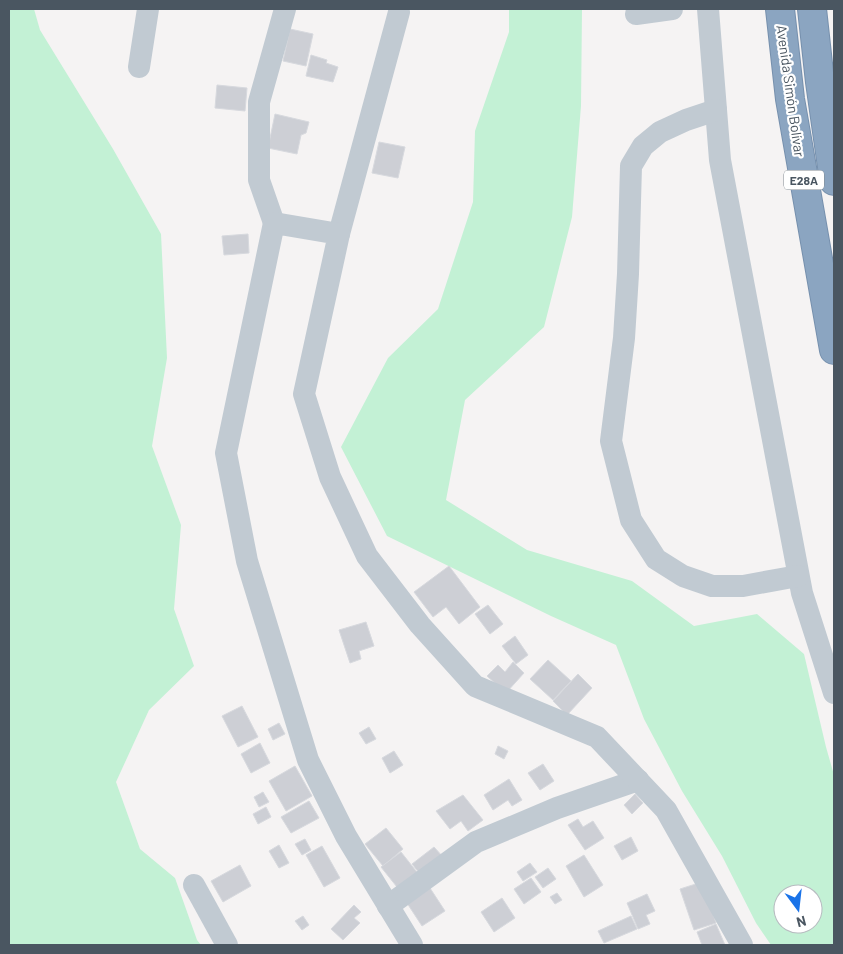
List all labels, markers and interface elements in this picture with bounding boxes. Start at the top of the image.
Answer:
street label: Avenida Simón Bolívar [773,24,809,158]
road number: E28A [784,170,824,190]
north arrow [773,884,823,934]
text: N [795,913,808,931]

